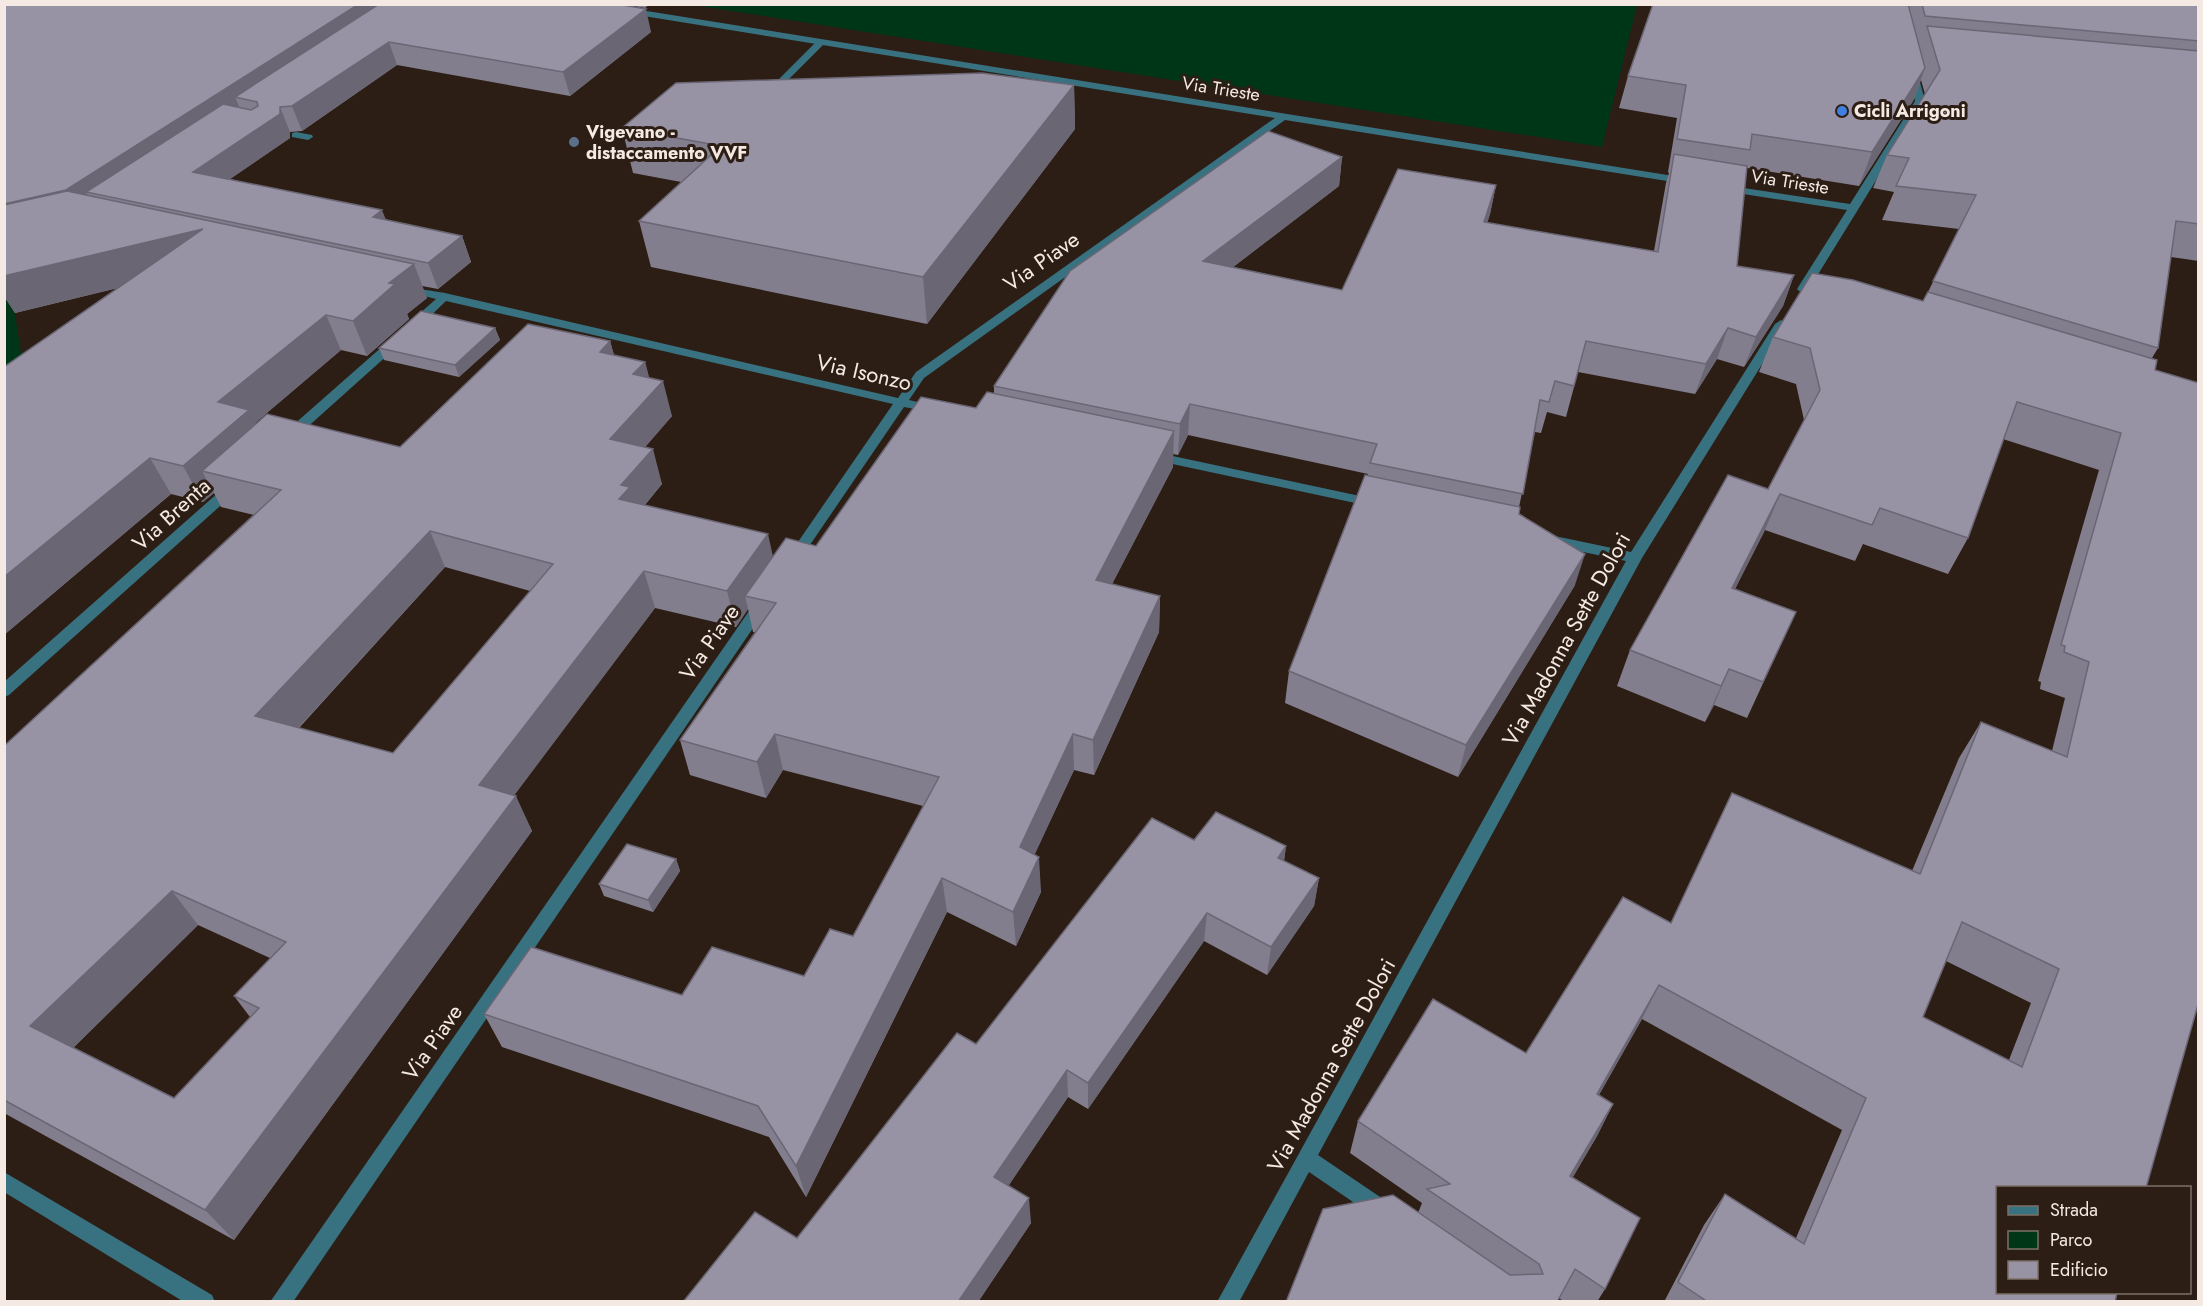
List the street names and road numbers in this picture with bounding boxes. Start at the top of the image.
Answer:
street label: Via Trieste [1180,70,1262,108]
street label: Via Trieste [1749,163,1831,201]
street label: Via Piave [996,223,1086,299]
street label: Via Isonzo [813,345,915,399]
street label: Via Brenta [125,470,217,558]
street label: Via Madonna Sette Dolori [1494,526,1638,752]
street label: Via Piave [671,597,747,687]
street label: Via Madonna Sette Dolori [1259,952,1403,1178]
street label: Via Piave [394,997,470,1087]

